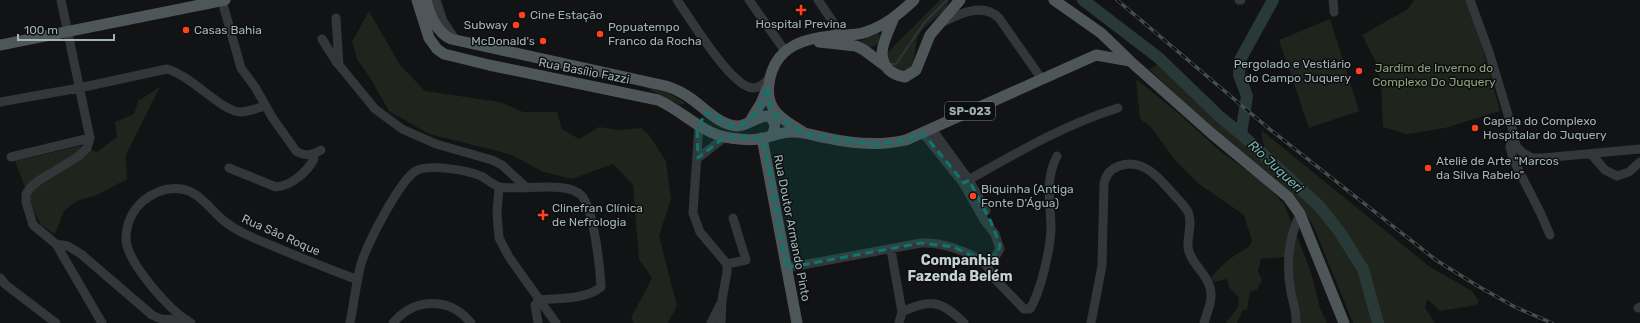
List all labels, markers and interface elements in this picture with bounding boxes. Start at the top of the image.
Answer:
marker: Hospital Previna [795,4,807,16]
place label: Cine Estação [530,8,603,22]
marker: Cine Estação [517,10,527,20]
scale bar [18,16,114,42]
place label: Hospital Previna [756,17,846,31]
place label: Subway [464,18,508,32]
marker: Subway [511,20,521,30]
place label: Popuatempo Franco da Rocha [608,20,702,48]
text: 100 m [24,23,58,37]
place label: Casas Bahia [194,23,262,37]
marker: Casas Bahia [181,25,191,35]
marker: Popuatempo Franco da Rocha [595,29,605,39]
place label: McDonald's [471,34,535,48]
marker: McDonald's [538,36,548,46]
street label: Rua Basílio Fazzi [537,55,631,87]
place label: Pergolado e Vestiário do Campo Juquery [1234,57,1351,85]
park label: Jardim de Inverno do Complexo Do Juquery [1372,61,1496,89]
marker: Pergolado e Vestiário do Campo Juquery [1354,66,1364,76]
road number: SP-023 [945,102,995,120]
place label: Capela do Complexo Hospitalar do Juquery [1483,114,1607,142]
marker: Capela do Complexo Hospitalar do Juquery [1470,123,1480,133]
water label: Rio Juqueri [1245,137,1307,196]
street label: Rua Doutor Armando Pinto [771,154,813,303]
place label: Ateliê de Arte "Marcos da Silva Rabelo" [1436,154,1559,182]
marker: Ateliê de Arte "Marcos da Silva Rabelo" [1423,163,1433,173]
place label: Biquinha (Antiga Fonte D'Água) [981,182,1074,210]
marker: Biquinha (Antiga Fonte D'Água) [968,191,978,201]
place label: Clinefran Clínica de Nefrologia [552,201,643,229]
marker: Clinefran Clínica de Nefrologia [537,209,549,221]
street label: Rua São Roque [240,211,323,259]
district label: Companhia Fazenda Belém [907,252,1013,285]

